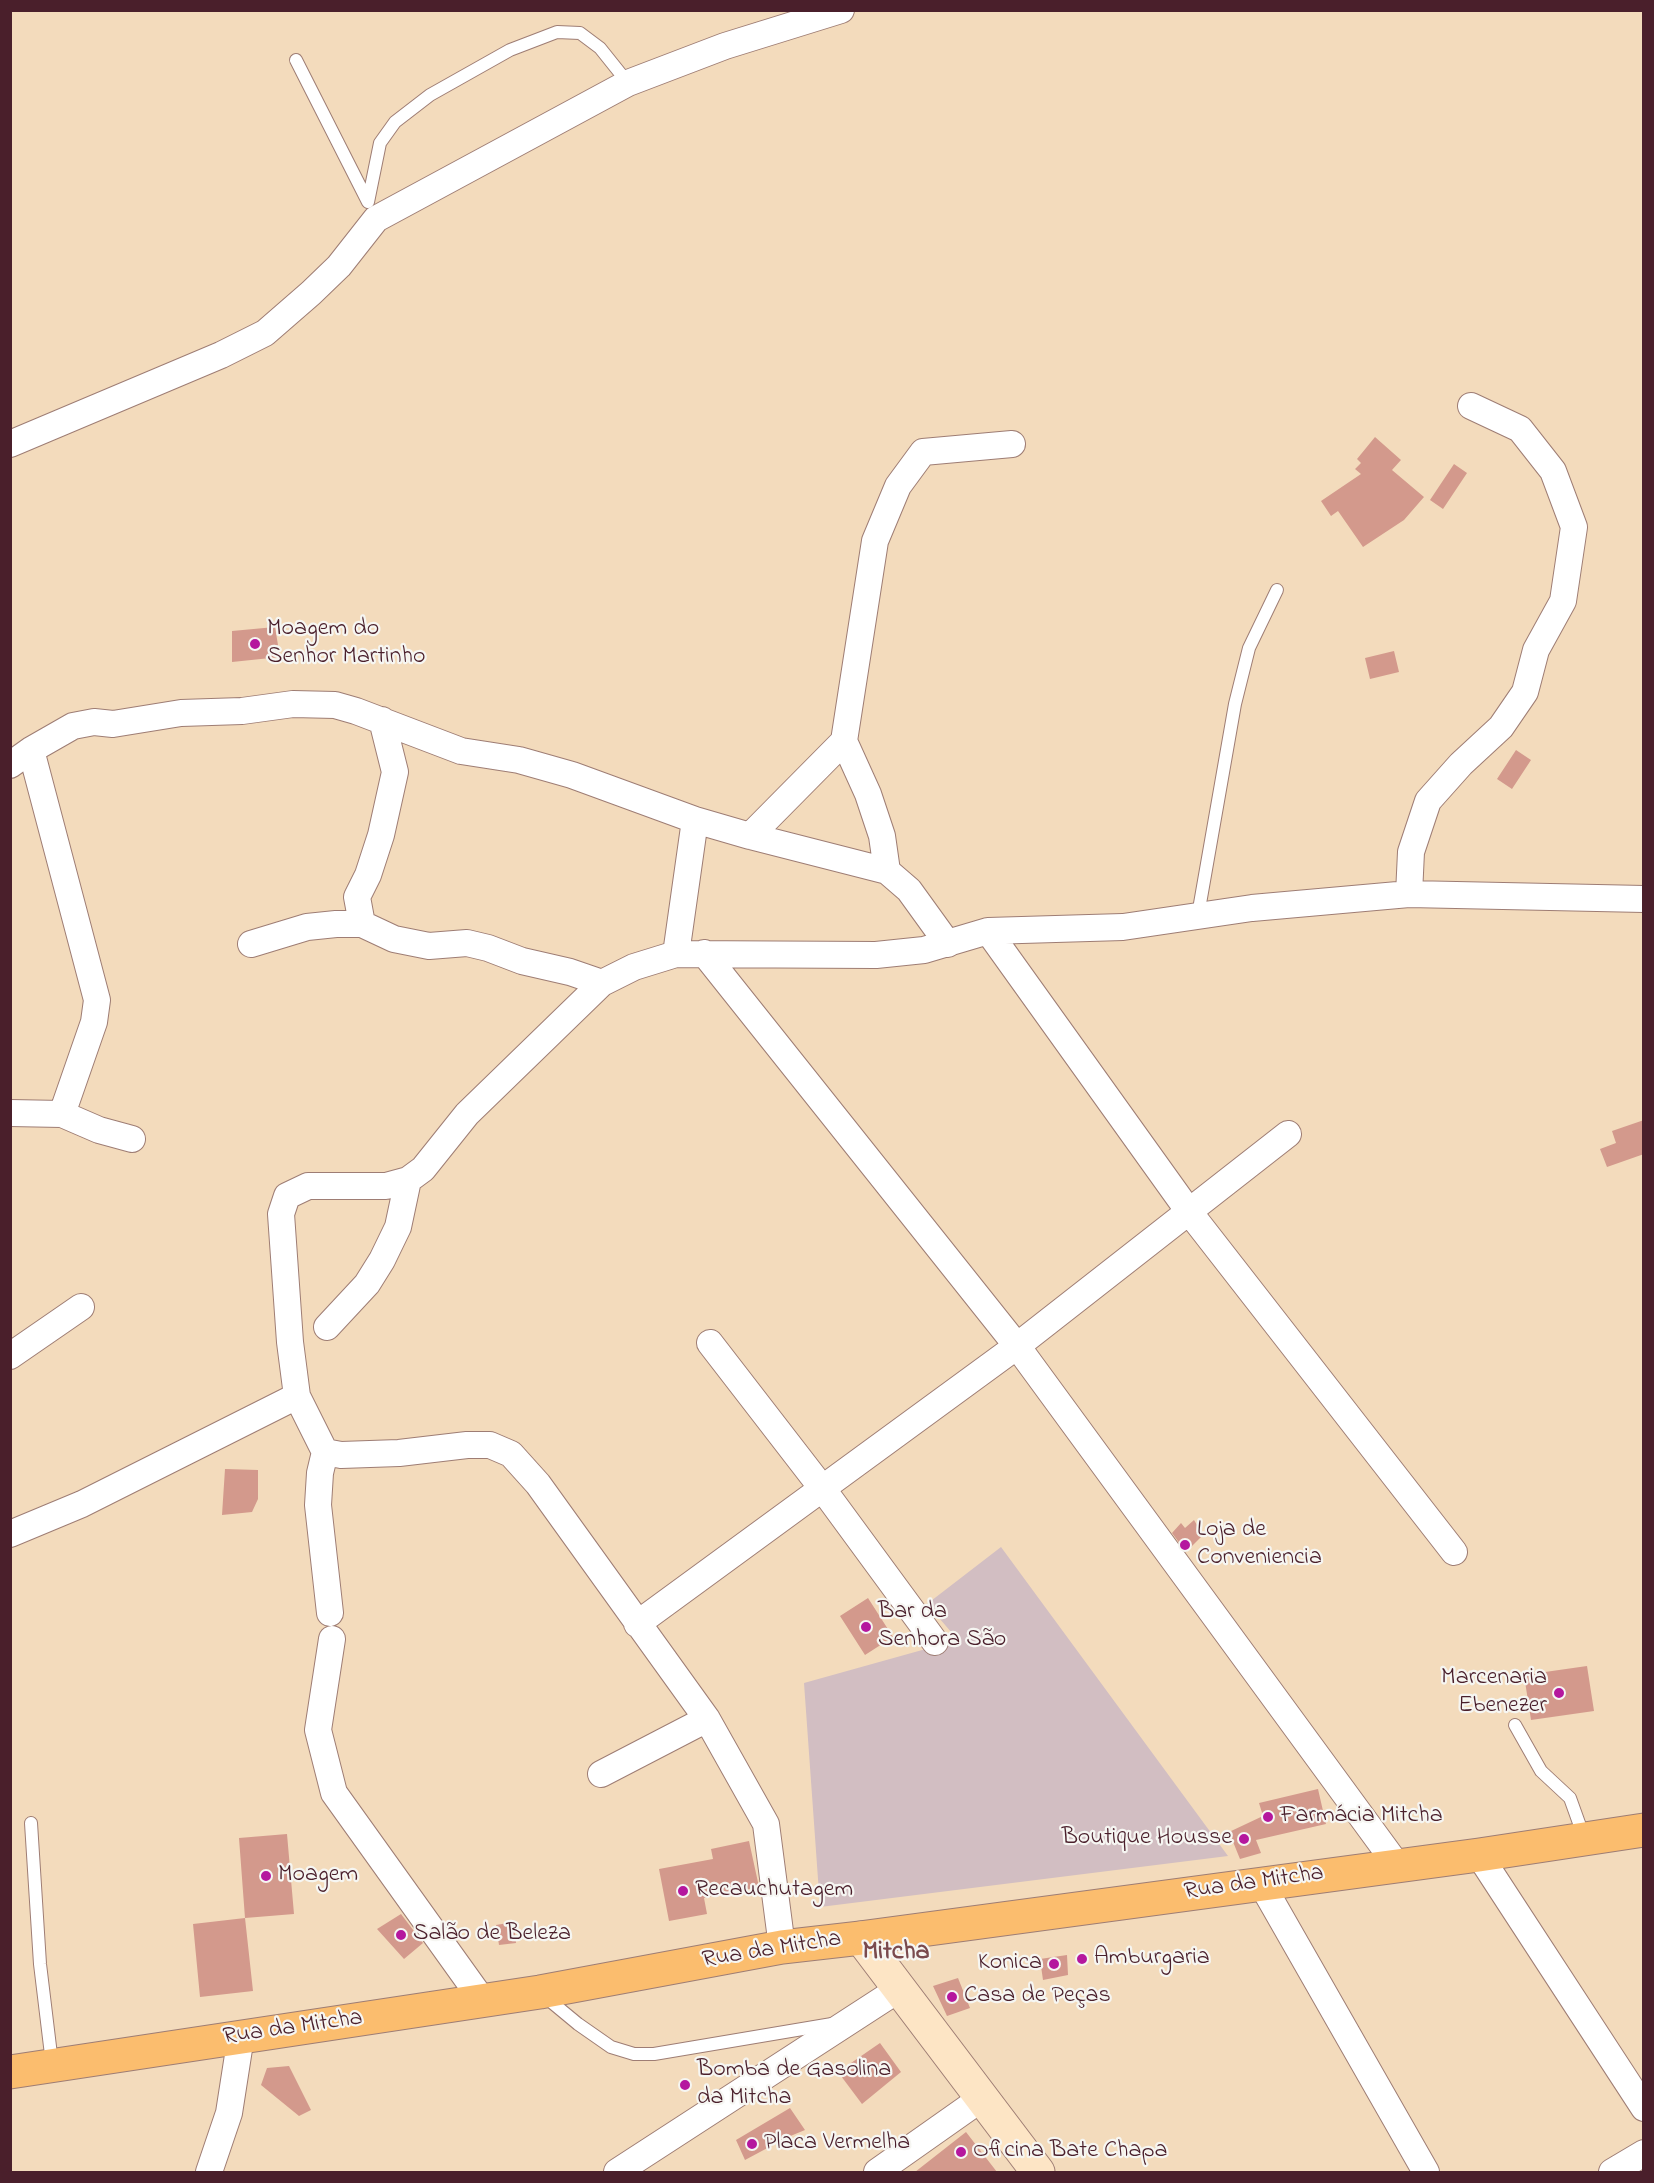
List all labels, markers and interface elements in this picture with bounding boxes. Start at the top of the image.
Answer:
place label: Moagem do Senhor Martinho [267,616,425,672]
marker: Moagem do Senhor Martinho [248,637,262,651]
place label: Loja de Conveniencia [1197,1517,1322,1573]
marker: Loja de Conveniencia [1178,1538,1192,1552]
place label: Bar da Senhora São [878,1599,1006,1655]
marker: Bar da Senhora São [859,1620,873,1634]
place label: Marcenaria Ebenezer [1441,1665,1547,1721]
marker: Marcenaria Ebenezer [1552,1686,1566,1700]
place label: Farmácia Mitcha [1280,1803,1443,1831]
marker: Farmácia Mitcha [1261,1810,1275,1824]
place label: Boutique Housse [1062,1825,1232,1853]
marker: Boutique Housse [1237,1832,1251,1846]
street label: Rua da Mitcha [1183,1860,1325,1908]
place label: Moagem [278,1862,358,1890]
marker: Moagem [259,1869,273,1883]
place label: Recauchutagem [695,1877,853,1905]
marker: Recauchutagem [676,1884,690,1898]
place label: Salão de Beleza [413,1921,571,1949]
street label: Rua da Mitcha [700,1926,844,1976]
marker: Salão de Beleza [394,1928,408,1942]
district label: Mitcha [862,1938,930,1970]
place label: Amburgaria [1094,1945,1210,1973]
place label: Konica [978,1950,1042,1978]
marker: Amburgaria [1075,1952,1089,1966]
marker: Konica [1047,1957,1061,1971]
place label: Casa de Peças [964,1983,1111,2011]
marker: Casa de Peças [945,1990,959,2004]
street label: Rua da Mitcha [222,2005,364,2053]
place label: Bomba de Gasolina da Mitcha [697,2057,891,2113]
marker: Bomba de Gasolina da Mitcha [678,2078,692,2092]
place label: Placa Vermelha [764,2130,910,2158]
marker: Placa Vermelha [745,2137,759,2151]
place label: Oficina Bate Chapa [973,2138,1167,2166]
marker: Oficina Bate Chapa [954,2145,968,2159]

